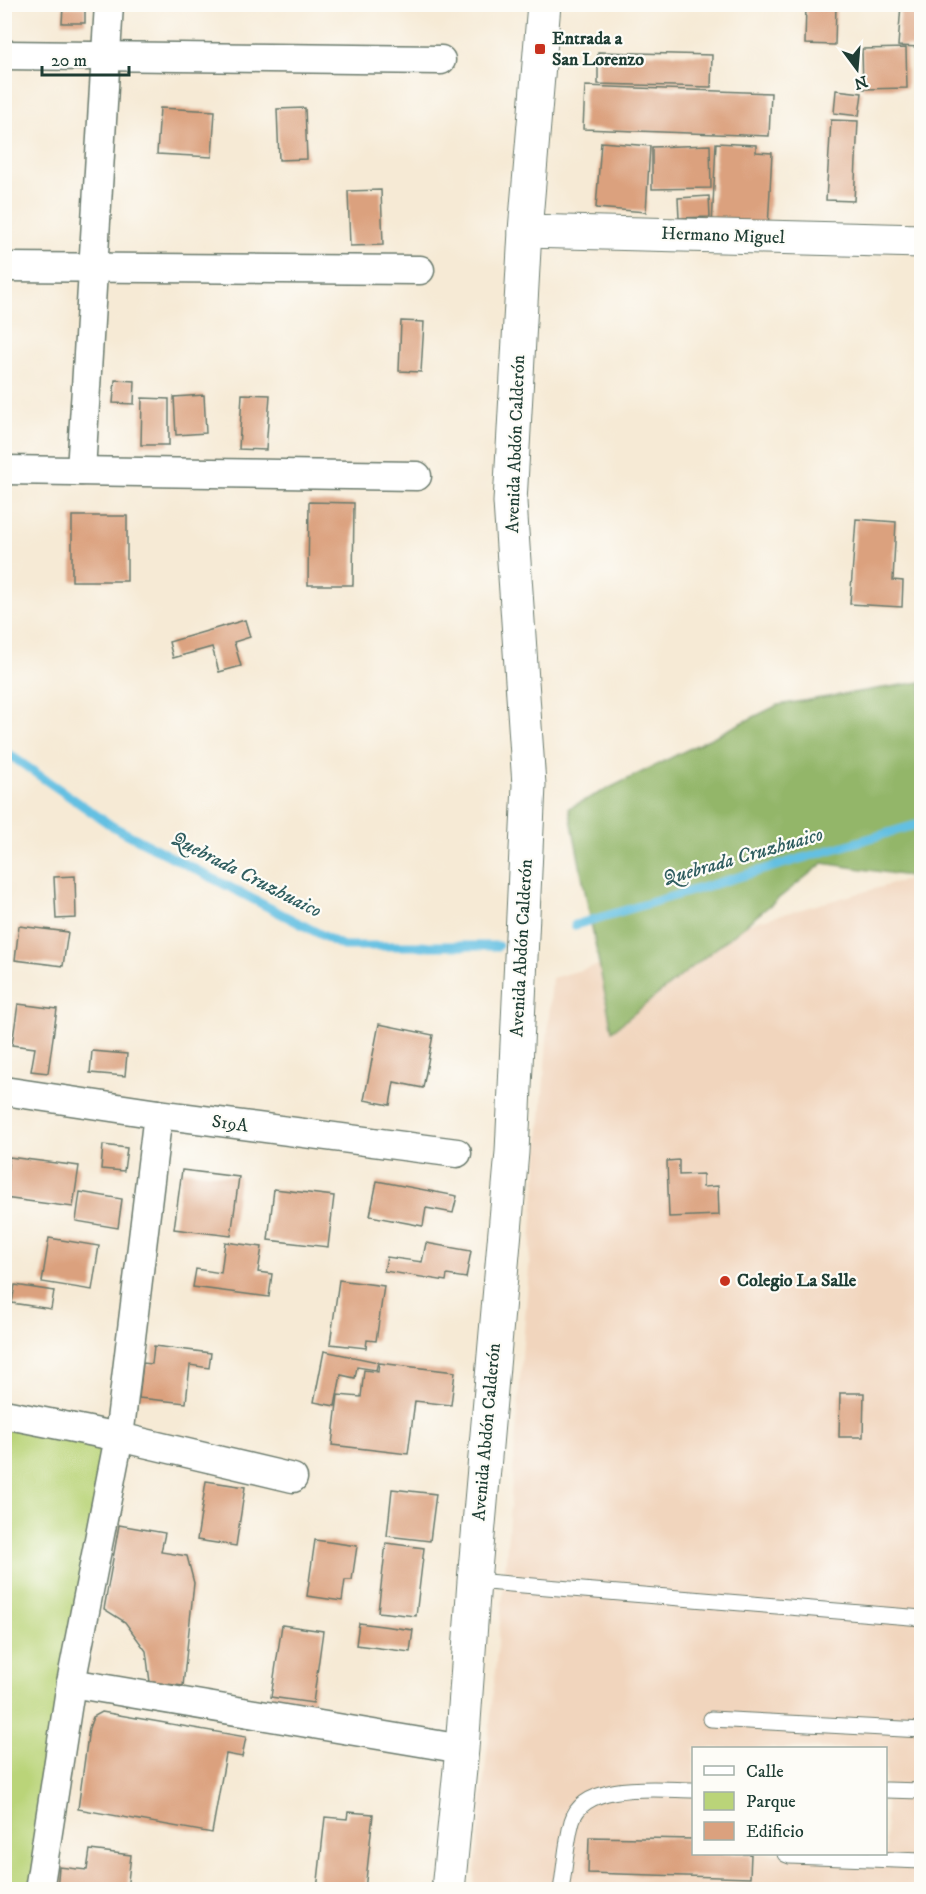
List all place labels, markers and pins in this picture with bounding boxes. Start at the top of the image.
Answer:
place label: Entrada a San Lorenzo [552,28,644,71]
marker: Entrada a San Lorenzo [533,42,547,56]
place label: Colegio La Salle [737,1270,857,1292]
marker: Colegio La Salle [718,1274,732,1288]

